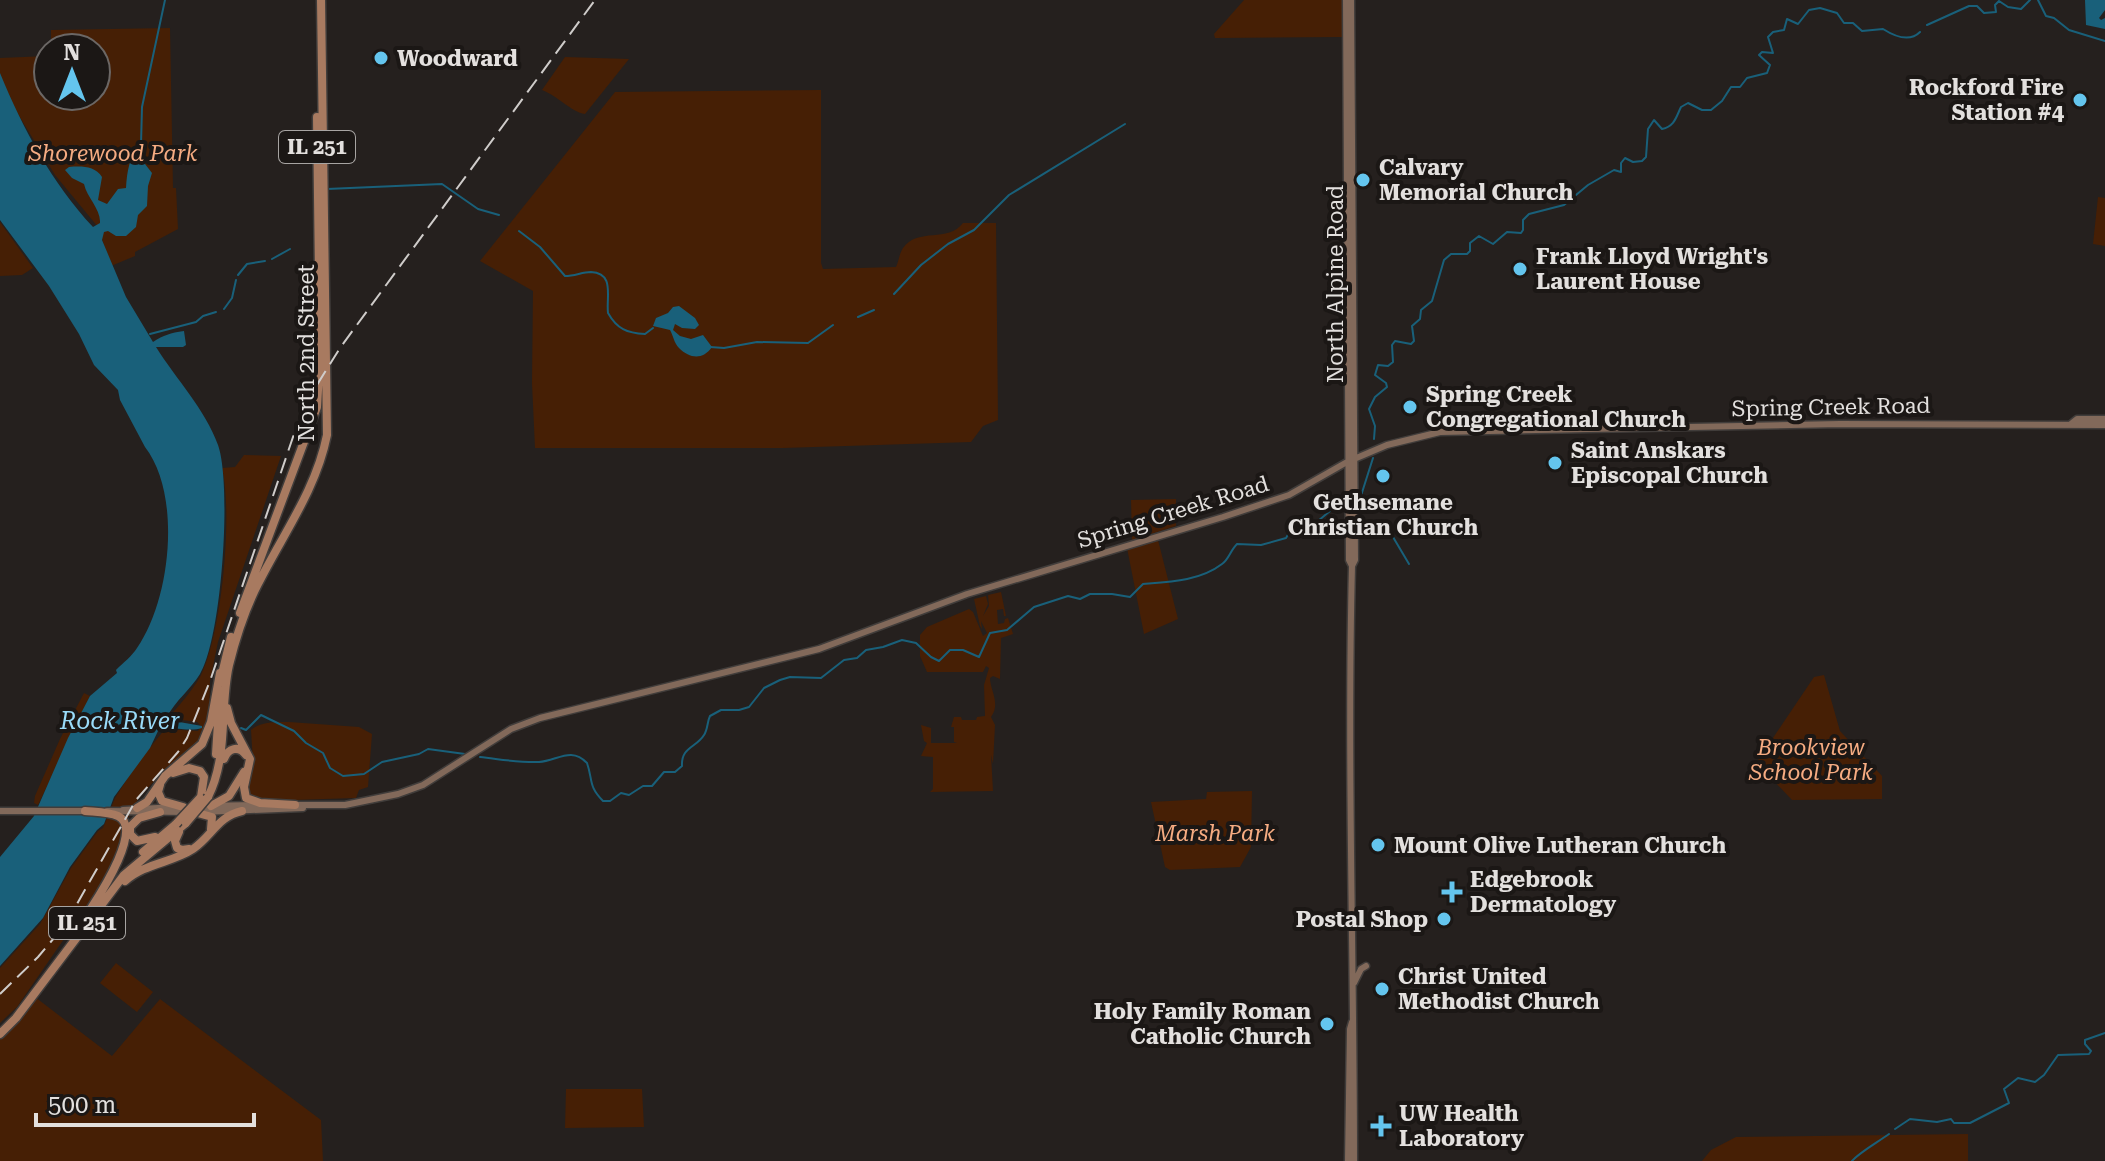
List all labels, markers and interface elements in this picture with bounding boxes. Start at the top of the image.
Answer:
north arrow [32,32,112,112]
text: N [64,40,81,65]
place label: Woodward [397,46,518,71]
marker: Woodward [372,49,390,67]
place label: Rockford Fire Station #4 [1909,75,2065,125]
marker: Rockford Fire Station #4 [2071,91,2089,109]
road number: IL 251 [279,131,355,163]
park label: Shorewood Park [28,141,198,166]
place label: Calvary Memorial Church [1379,155,1574,205]
marker: Calvary Memorial Church [1354,171,1372,189]
street label: North Alpine Road [1323,185,1348,383]
place label: Frank Lloyd Wright's Laurent House [1536,244,1768,294]
marker: Frank Lloyd Wright's Laurent House [1511,260,1529,278]
street label: North 2nd Street [294,264,319,442]
place label: Spring Creek Congregational Church [1426,382,1686,432]
street label: Spring Creek Road [1731,393,1931,421]
marker: Spring Creek Congregational Church [1401,398,1419,416]
place label: Saint Anskars Episcopal Church [1571,438,1768,488]
marker: Saint Anskars Episcopal Church [1546,454,1564,472]
marker: Gethsemane Christian Church [1374,467,1392,485]
street label: Spring Creek Road [1074,471,1272,553]
place label: Gethsemane Christian Church [1288,490,1478,540]
water label: Rock River [59,707,180,735]
park label: Brookview School Park [1748,735,1873,785]
park label: Marsh Park [1154,821,1275,846]
place label: Mount Olive Lutheran Church [1394,833,1726,858]
marker: Mount Olive Lutheran Church [1369,836,1387,854]
place label: Edgebrook Dermatology [1470,867,1617,917]
marker: Edgebrook Dermatology [1441,881,1463,903]
road number: IL 251 [49,907,125,939]
place label: Postal Shop [1296,907,1428,932]
marker: Postal Shop [1435,910,1453,928]
place label: Christ United Methodist Church [1398,964,1600,1014]
marker: Christ United Methodist Church [1373,980,1391,998]
place label: Holy Family Roman Catholic Church [1094,999,1311,1049]
marker: Holy Family Roman Catholic Church [1318,1015,1336,1033]
scale bar [36,1077,254,1127]
text: 500 m [48,1091,116,1119]
place label: UW Health Laboratory [1399,1101,1525,1151]
marker: UW Health Laboratory [1370,1115,1392,1137]

